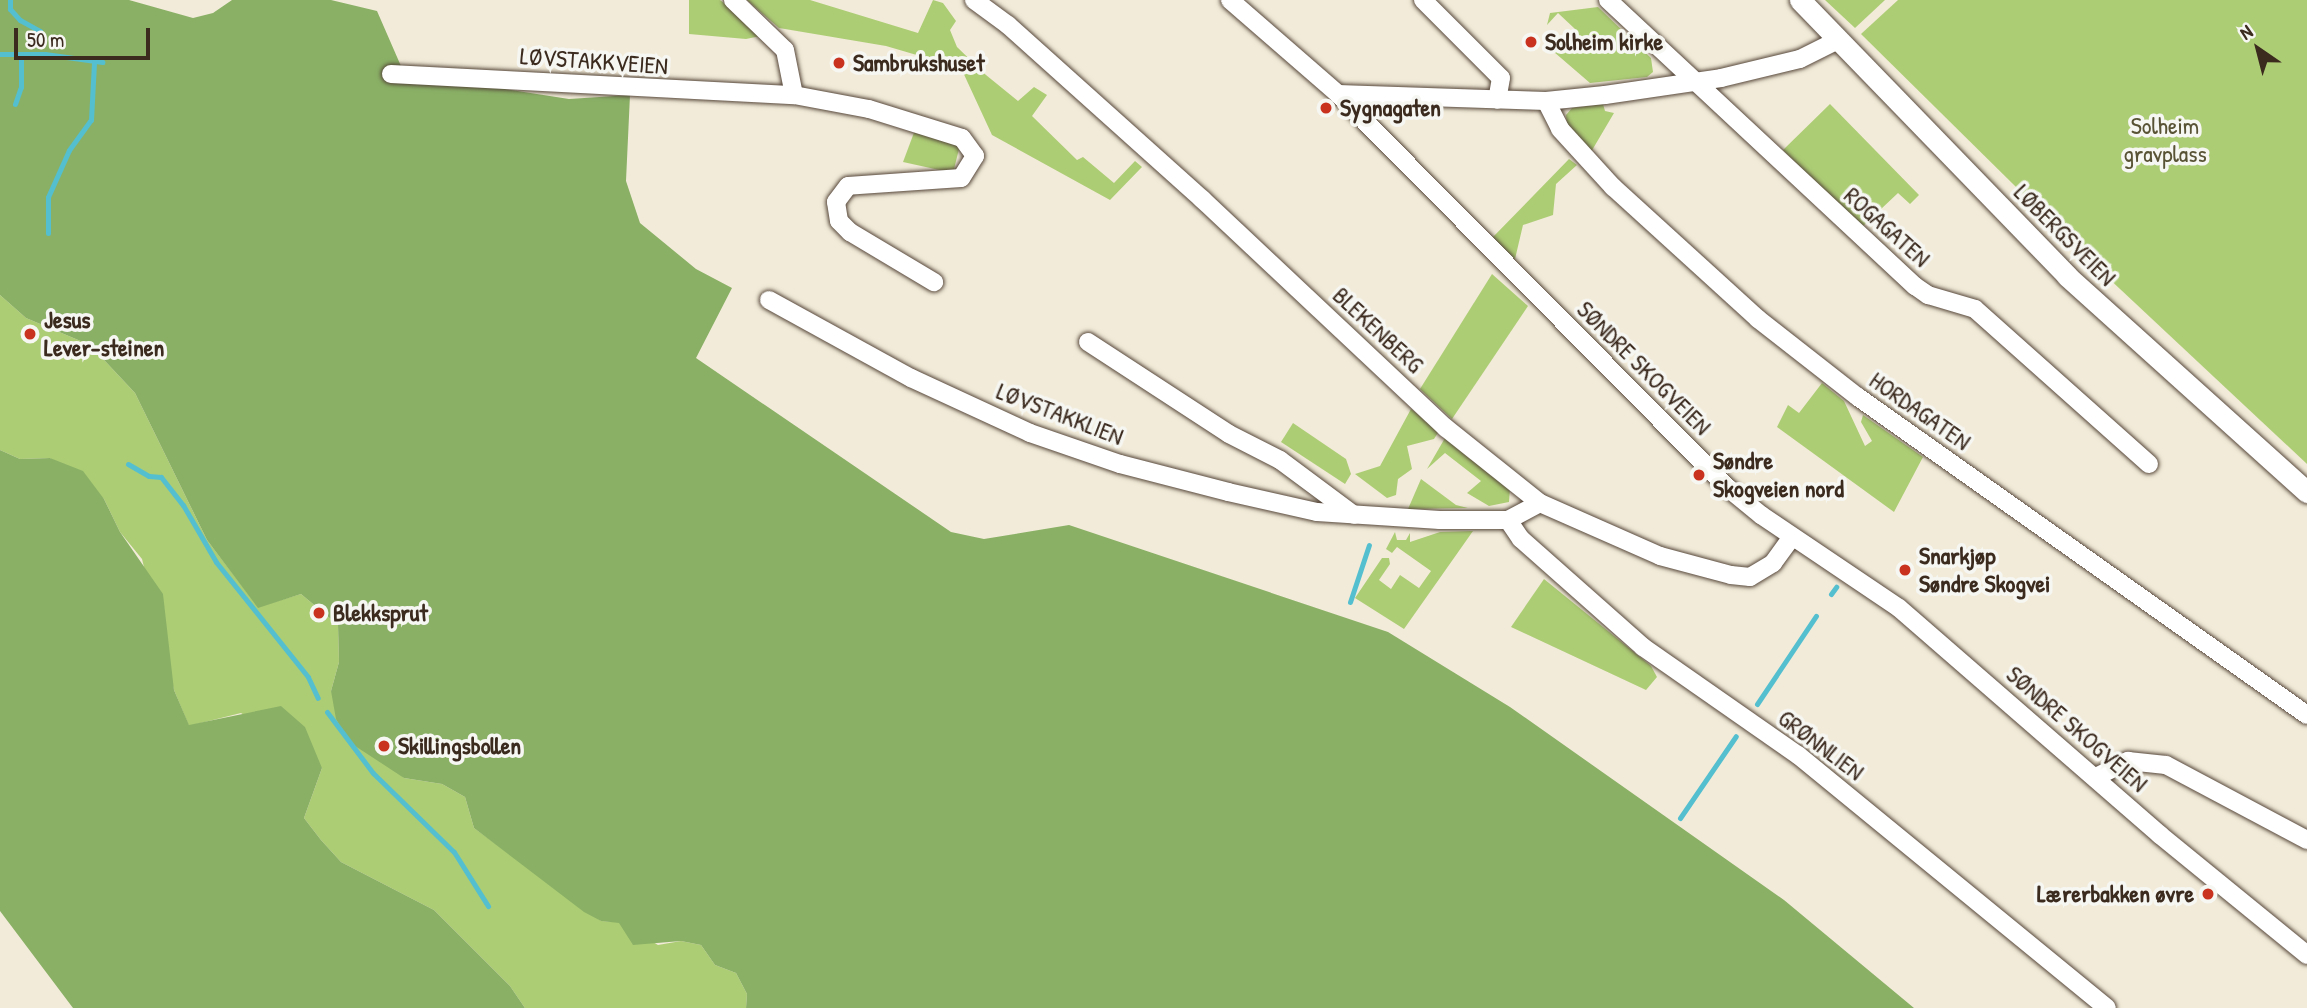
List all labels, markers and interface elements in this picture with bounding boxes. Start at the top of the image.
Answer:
scale bar [18,14,154,58]
north arrow [2223,14,2293,84]
text: N [2234,18,2258,45]
text: 50 m [27,25,64,54]
place label: Solheim kirke [1545,28,1663,56]
marker: Solheim kirke [1523,34,1539,50]
street label: LØVSTAKKVEIEN [519,41,669,81]
place label: Sambrukshuset [853,49,984,77]
marker: Sambrukshuset [831,55,847,71]
place label: Sygnagaten [1340,94,1441,122]
marker: Sygnagaten [1318,100,1334,116]
park label: Solheim gravplass [2123,112,2207,168]
street label: LØBERGSVEIEN [2008,178,2122,292]
street label: ROGAGATEN [1838,181,1936,273]
street label: BLEKENBERG [1327,281,1429,379]
street label: SØNDRE SKOGVEIEN [1571,295,1717,441]
place label: Jesus Lever-steinen [44,306,164,362]
marker: Jesus Lever-steinen [22,326,38,342]
street label: HORDAGATEN [1864,366,1976,456]
street label: LØVSTAKKLIEN [993,377,1127,451]
place label: Søndre Skogveien nord [1713,447,1844,503]
marker: Søndre Skogveien nord [1691,467,1707,483]
place label: Snarkjøp Søndre Skogvei [1919,542,2050,598]
marker: Snarkjøp Søndre Skogvei [1897,562,1913,578]
place label: Blekksprut [333,599,428,627]
marker: Blekksprut [311,605,327,621]
street label: SØNDRE SKOGVEIEN [2001,660,2153,798]
street label: GRØNNLIEN [1773,704,1869,786]
place label: Skillingsbollen [398,732,521,760]
marker: Skillingsbollen [376,738,392,754]
place label: Lærerbakken øvre [2037,880,2194,908]
marker: Lærerbakken øvre [2200,886,2216,902]

